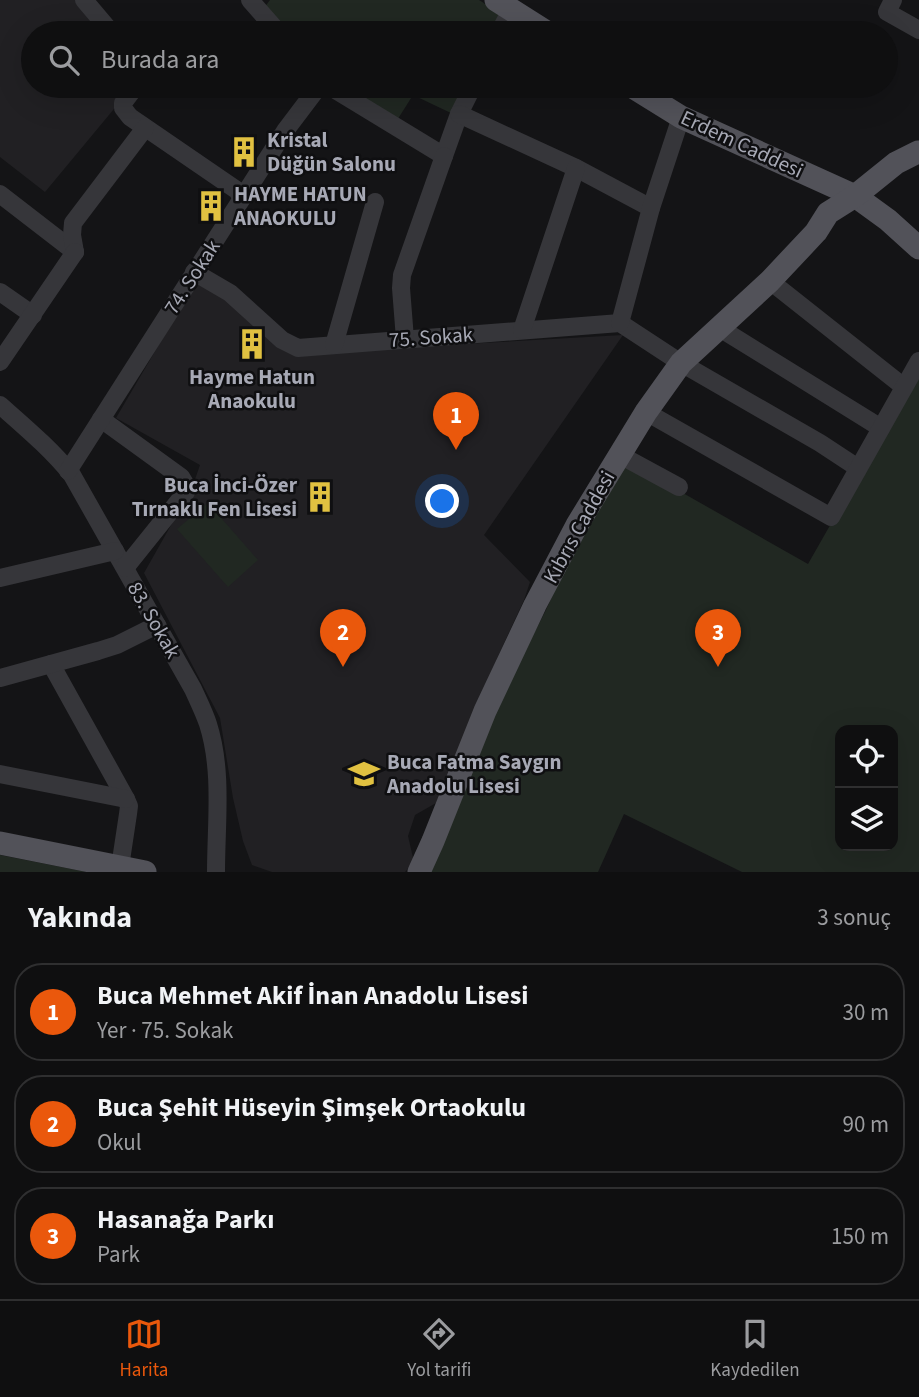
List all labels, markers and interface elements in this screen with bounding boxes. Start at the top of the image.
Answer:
search box [21,21,898,98]
icon: search [45,41,83,79]
text: Burada ara [101,41,219,78]
street label: Erdem Caddesi [676,102,808,186]
place label: Kristal Düğün Salonu [267,125,396,179]
building icon: Kristal Düğün Salonu [227,135,261,169]
place label: HAYME HATUN ANAOKULU [233,179,367,233]
building icon: HAYME HATUN ANAOKULU [194,189,228,223]
street label: 74. Sokak [157,233,228,320]
street label: 75. Sokak [388,319,475,355]
building icon: Hayme Hatun Anaokulu [235,327,269,361]
place label: Hayme Hatun Anaokulu [189,362,315,416]
pin: 1 [433,392,479,450]
street label: Kıbrıs Caddesi [536,465,622,589]
place label: Buca İnci-Özer Tırnaklı Fen Lisesi [132,470,298,524]
building icon: Buca İnci-Özer Tırnaklı Fen Lisesi [303,480,337,514]
your location [425,484,459,518]
street label: 83. Sokak [120,576,188,664]
pin: 2 [320,609,366,667]
pin: 3 [695,609,741,667]
map controls [835,725,898,851]
button: locate [835,725,898,788]
place label: Buca Fatma Saygın Anadolu Lisesi [386,747,561,801]
school or university icon: Buca Fatma Saygın Anadolu Lisesi [347,757,381,791]
button: layers [835,788,898,851]
text: Yakında [28,896,132,939]
text: 3 sonuç [817,901,891,934]
text: Buca Mehmet Akif İnan Anadolu Lisesi [97,977,528,1014]
text: 1 [47,996,59,1029]
text: 30 m [842,996,889,1029]
text: Yer · 75. Sokak [97,1014,233,1047]
text: Buca Şehit Hüseyin Şimşek Ortaokulu [97,1089,526,1126]
text: 2 [47,1108,59,1141]
text: 90 m [842,1108,889,1141]
text: Okul [97,1126,142,1159]
text: Hasanağa Parkı [97,1201,274,1238]
text: 3 [47,1220,59,1253]
text: 150 m [831,1220,889,1253]
text: Park [97,1238,140,1271]
tab: Harita [119,1315,168,1384]
tab: Yol tarifi [407,1315,471,1384]
tab: Kaydedilen [710,1315,800,1384]

